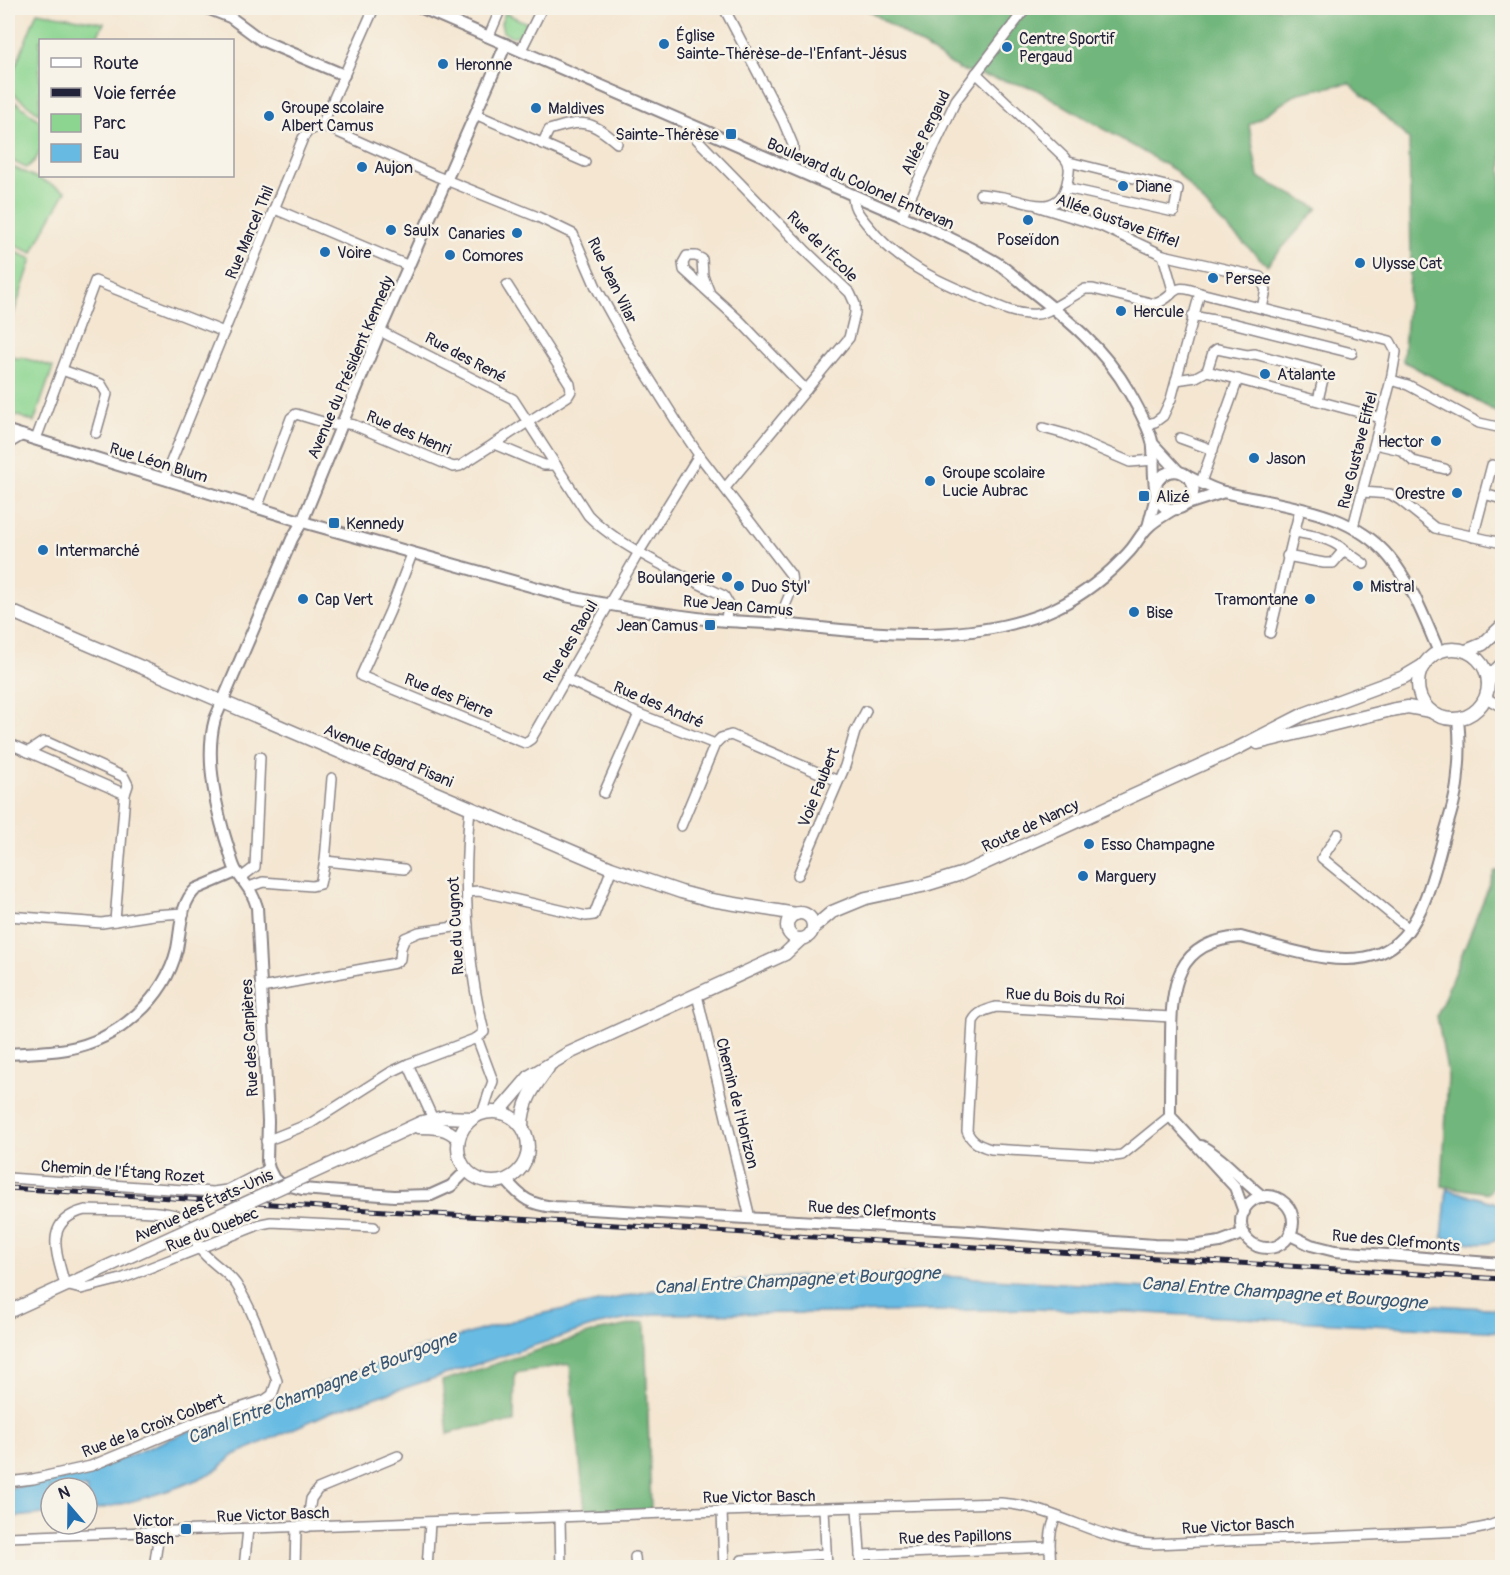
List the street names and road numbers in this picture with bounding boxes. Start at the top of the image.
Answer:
street label: Allée Pergaud [897,87,955,178]
street label: Boulevard du Colonel Entrevan [764,133,957,234]
street label: Rue Marcel Thil [221,183,279,282]
street label: Allée Gustave Eiffel [1053,189,1182,252]
street label: Rue de l'École [783,207,862,287]
street label: Rue Jean Vilar [583,234,642,327]
street label: Avenue du Président Kennedy [303,273,399,462]
street label: Rue des René [421,328,510,388]
street label: Rue Gustave Eiffel [1334,389,1382,511]
street label: Rue des Henri [363,406,454,460]
street label: Rue Léon Blum [107,439,210,487]
street label: Rue Jean Camus [682,591,794,621]
street label: Rue des Raoul [539,597,603,686]
street label: Rue des Pierre [401,669,496,723]
street label: Rue des André [610,677,707,733]
street label: Avenue Edgard Pisani [321,720,456,792]
street label: Voie Faubert [794,744,844,830]
street label: Route de Nancy [979,795,1082,857]
street label: Rue du Cugnot [443,876,469,976]
street label: Rue des Carpières [237,979,263,1097]
street label: Rue du Bois du Roi [1005,984,1125,1010]
street label: Chemin de l'Horizon [711,1036,763,1171]
street label: Chemin de l'Étang Rozet [40,1156,206,1188]
street label: Avenue des États-Unis [130,1165,276,1247]
street label: Rue des Clefmonts [807,1197,937,1225]
street label: Rue du Quebec [163,1203,262,1257]
street label: Rue des Clefmonts [1331,1225,1461,1257]
street label: Rue de la Croix Colbert [79,1389,228,1462]
street label: Rue Victor Basch [702,1486,816,1508]
street label: Rue Victor Basch [216,1503,330,1527]
street label: Rue Victor Basch [1181,1513,1295,1539]
street label: Rue des Papillons [898,1525,1012,1549]

